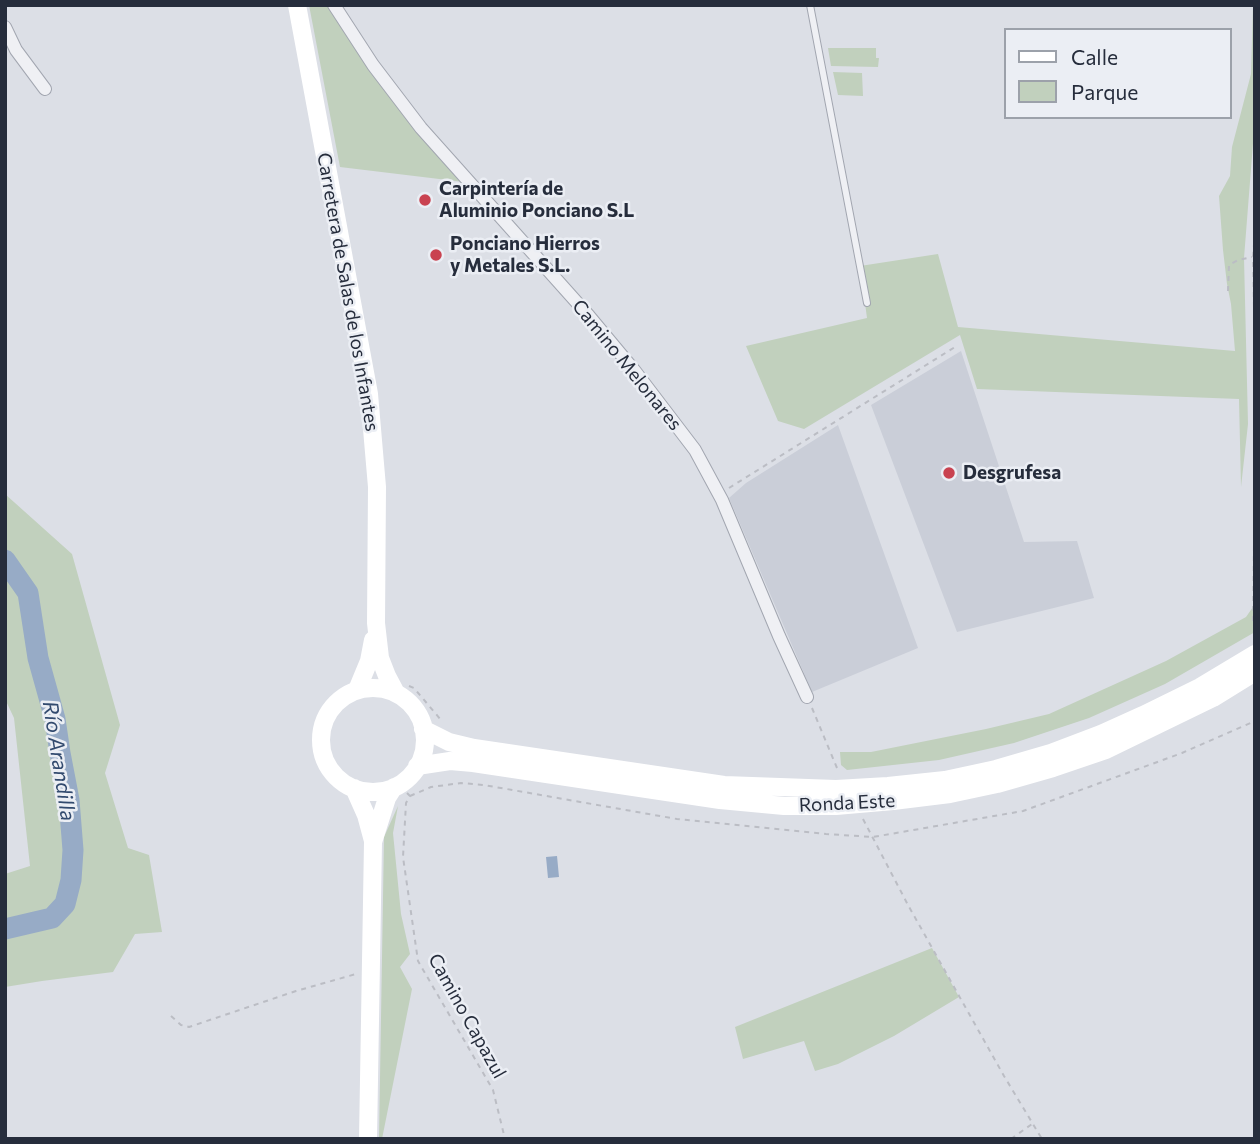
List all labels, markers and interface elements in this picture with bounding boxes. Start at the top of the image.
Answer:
legend [1004,28,1232,119]
text: Calle [1071,44,1118,69]
text: Parque [1071,79,1138,104]
street label: Carretera de Salas de los Infantes [312,151,384,433]
place label: Carpintería de Aluminio Ponciano S.L [439,178,634,222]
marker: Carpintería de Aluminio Ponciano S.L [417,192,433,208]
place label: Ponciano Hierros y Metales S.L. [450,233,600,277]
marker: Ponciano Hierros y Metales S.L. [428,247,444,263]
street label: Camino Melonares [567,295,687,435]
place label: Desgrufesa [963,462,1061,484]
marker: Desgrufesa [941,465,957,481]
water label: Río Arandilla [37,699,81,823]
street label: Ronda Este [798,789,896,817]
street label: Camino Capazul [423,950,511,1082]

